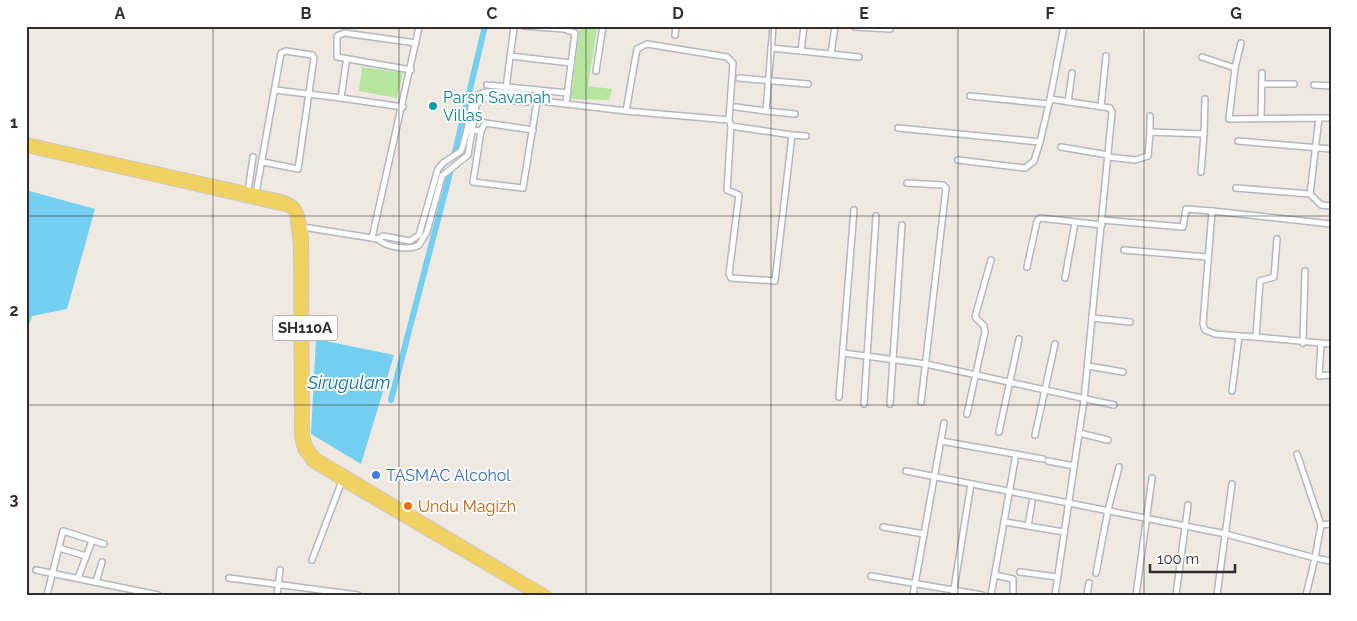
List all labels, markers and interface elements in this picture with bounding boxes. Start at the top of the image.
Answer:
text: A [115,4,126,23]
text: B [301,4,312,23]
text: C [487,4,498,23]
text: D [672,4,684,23]
text: E [859,4,869,23]
text: F [1045,4,1055,23]
text: G [1230,4,1242,23]
place label: Parsn Savanah Villas [443,88,551,125]
marker: Parsn Savanah Villas [427,100,439,112]
text: 1 [10,113,18,132]
text: 2 [9,301,19,320]
road number: SH110A [272,316,338,340]
water label: Sirugulam [307,372,390,393]
place label: TASMAC Alcohol [386,466,511,485]
marker: TASMAC Alcohol [370,469,382,481]
text: 3 [10,490,19,509]
place label: Undu Magizh [418,497,516,516]
marker: Undu Magizh [402,500,414,512]
scale bar [1150,541,1234,573]
text: 100 m [1157,550,1199,568]

